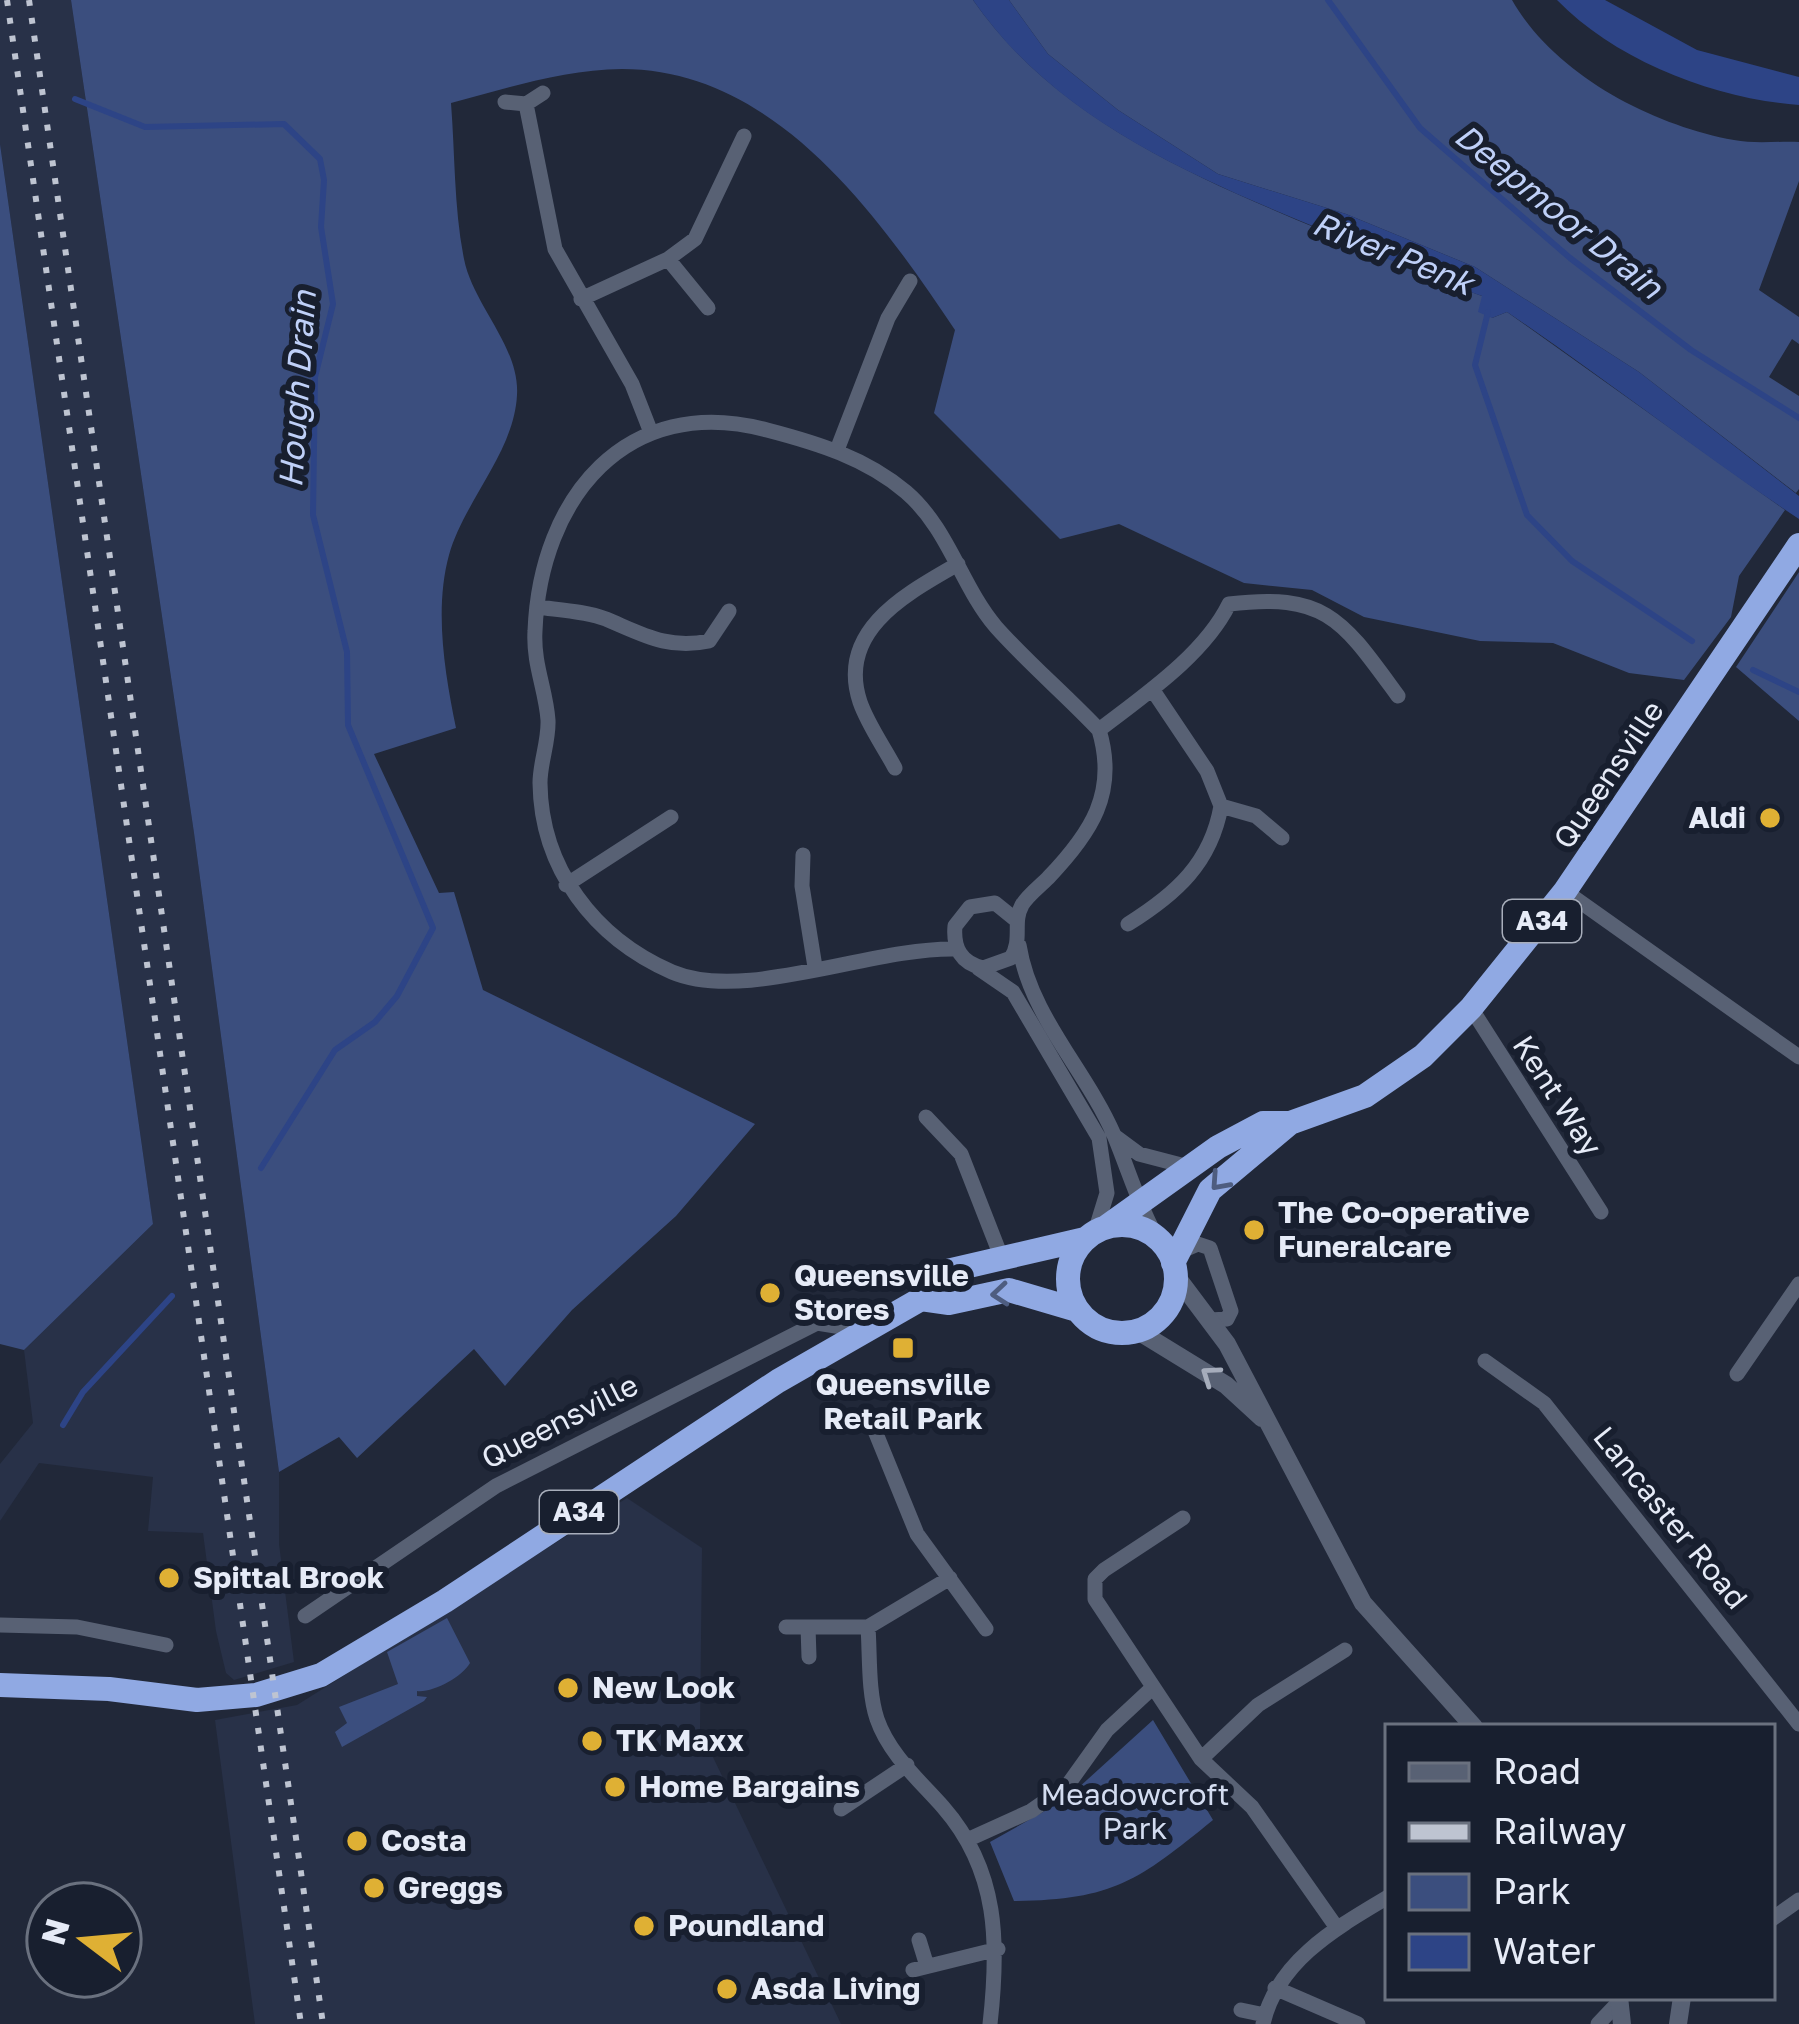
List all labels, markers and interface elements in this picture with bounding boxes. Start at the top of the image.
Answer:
water label: Deepmoor Drain [1448,115,1672,307]
water label: River Penk [1308,203,1482,303]
water label: Hough Drain [270,288,323,489]
street label: Queensville [1546,694,1671,855]
place label: Aldi [1688,799,1746,835]
marker: Aldi [1757,805,1783,831]
road number: A34 [1503,900,1581,942]
street label: Kent Way [1506,1029,1610,1162]
one-way arrow [1212,1169,1233,1190]
place label: The Co-operative Funeralcare [1278,1194,1530,1264]
marker: The Co-operative Funeralcare [1241,1217,1267,1243]
place label: Queensville Stores [794,1257,969,1327]
marker: Queensville Stores [757,1280,783,1306]
one-way arrow [990,1281,1009,1306]
marker: Queensville Retail Park [890,1335,916,1361]
street label: Queensville [475,1366,644,1476]
place label: Queensville Retail Park [816,1366,990,1436]
one-way arrow [1201,1367,1223,1389]
street label: Lancaster Road [1586,1419,1755,1616]
road number: A34 [540,1491,618,1533]
place label: Spittal Brook [193,1559,385,1595]
marker: Spittal Brook [156,1565,182,1591]
place label: New Look [592,1669,736,1705]
marker: New Look [555,1675,581,1701]
place label: TK Maxx [616,1722,745,1758]
legend [1385,1724,1775,2000]
marker: TK Maxx [579,1728,605,1754]
text: Road [1493,1749,1581,1792]
place label: Home Bargains [639,1768,860,1804]
marker: Home Bargains [602,1774,628,1800]
park label: Meadowcroft Park [1041,1776,1230,1846]
text: Railway [1493,1809,1627,1852]
place label: Costa [381,1822,466,1858]
marker: Costa [344,1828,370,1854]
place label: Greggs [398,1869,503,1905]
text: Park [1493,1869,1571,1912]
marker: Greggs [361,1875,387,1901]
north arrow [24,1880,144,2000]
place label: Poundland [668,1907,824,1943]
marker: Poundland [631,1913,657,1939]
text: N [32,1914,77,1949]
text: Water [1493,1929,1595,1972]
place label: Asda Living [751,1970,920,2006]
marker: Asda Living [714,1976,740,2002]

